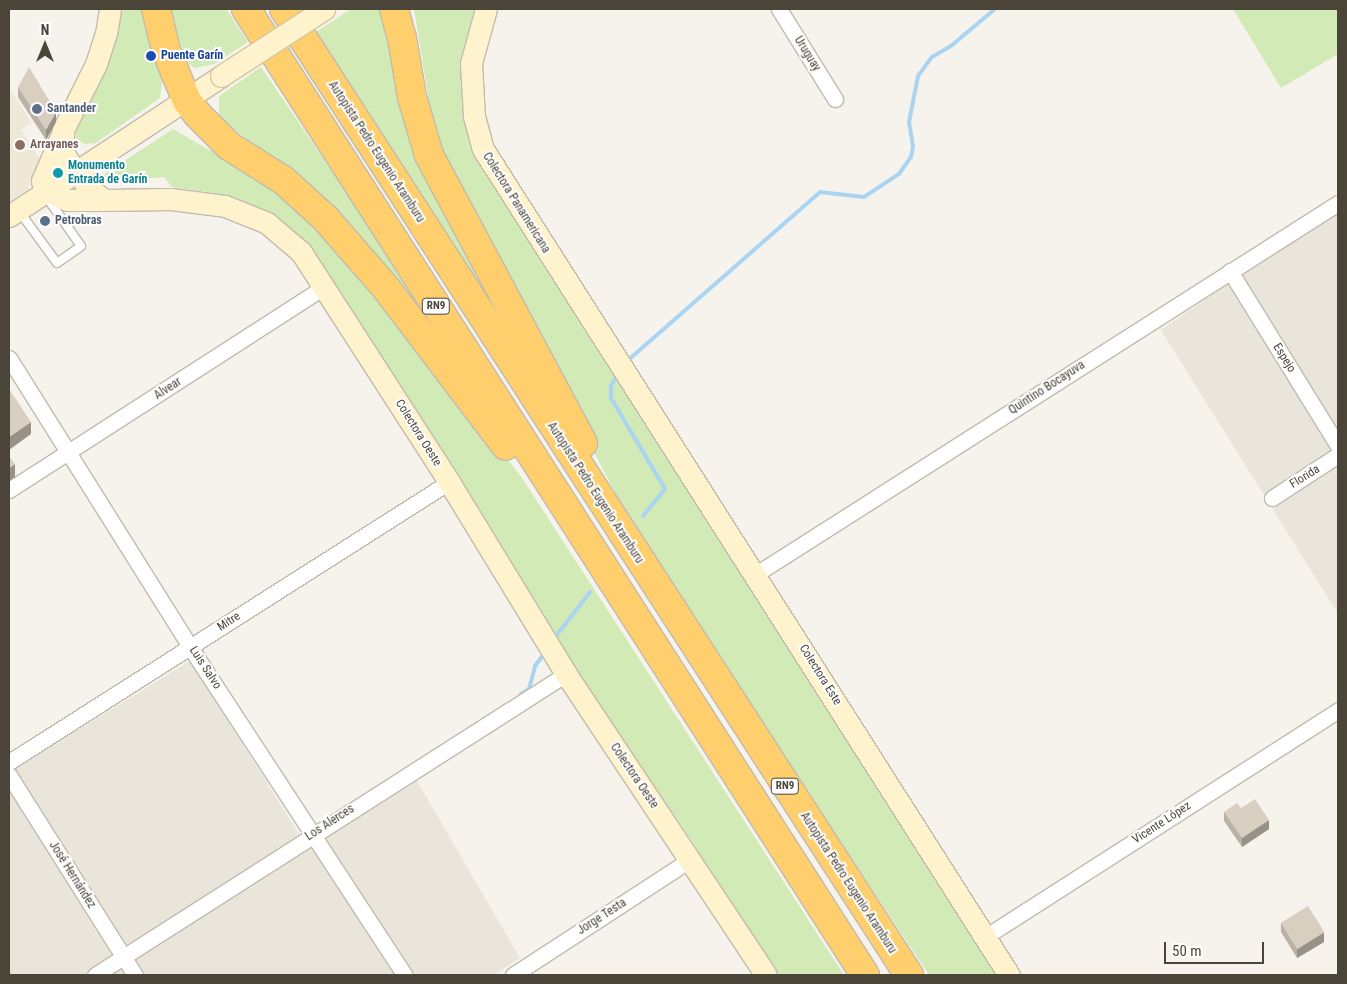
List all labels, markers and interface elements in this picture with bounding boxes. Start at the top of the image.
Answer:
north arrow [20,20,70,70]
text: N [41,22,49,38]
street label: Uruguay [791,34,823,74]
place label: Puente Garín [161,49,223,63]
marker: Puente Garín [145,50,157,62]
street label: Autopista Pedro Eugenio Aramburu [325,79,427,225]
place label: Santander [47,102,96,116]
marker: Santander [31,103,43,115]
place label: Arrayanes [30,138,79,152]
marker: Arrayanes [14,139,26,151]
street label: Colectora Panamericana [479,150,553,256]
place label: Monumento Entrada de Garín [68,159,147,187]
marker: Monumento Entrada de Garín [52,167,64,179]
place label: Petrobras [55,214,102,228]
marker: Petrobras [39,215,51,227]
road number: RN9 [421,298,451,314]
street label: Espejo [1269,341,1299,375]
street label: Quintino Bocayuva [1006,358,1088,418]
street label: Alvear [152,375,184,403]
street label: Colectora Oeste [392,397,444,469]
street label: Autopista Pedro Eugenio Aramburu [544,420,646,566]
street label: Florida [1287,462,1323,492]
street label: Mitre [215,609,243,635]
street label: Colectora Este [796,642,844,708]
street label: Luis Salvo [186,644,224,692]
street label: Colectora Oeste [607,741,661,811]
road number: RN9 [770,778,800,794]
street label: Vicente López [1130,799,1194,847]
street label: Los Alerces [303,802,357,844]
street label: Autopista Pedro Eugenio Aramburu [797,810,899,956]
street label: José Hernández [46,839,98,911]
street label: Jorge Testa [575,896,629,938]
scale bar [1167,932,1267,964]
text: 50 m [1172,942,1202,960]

